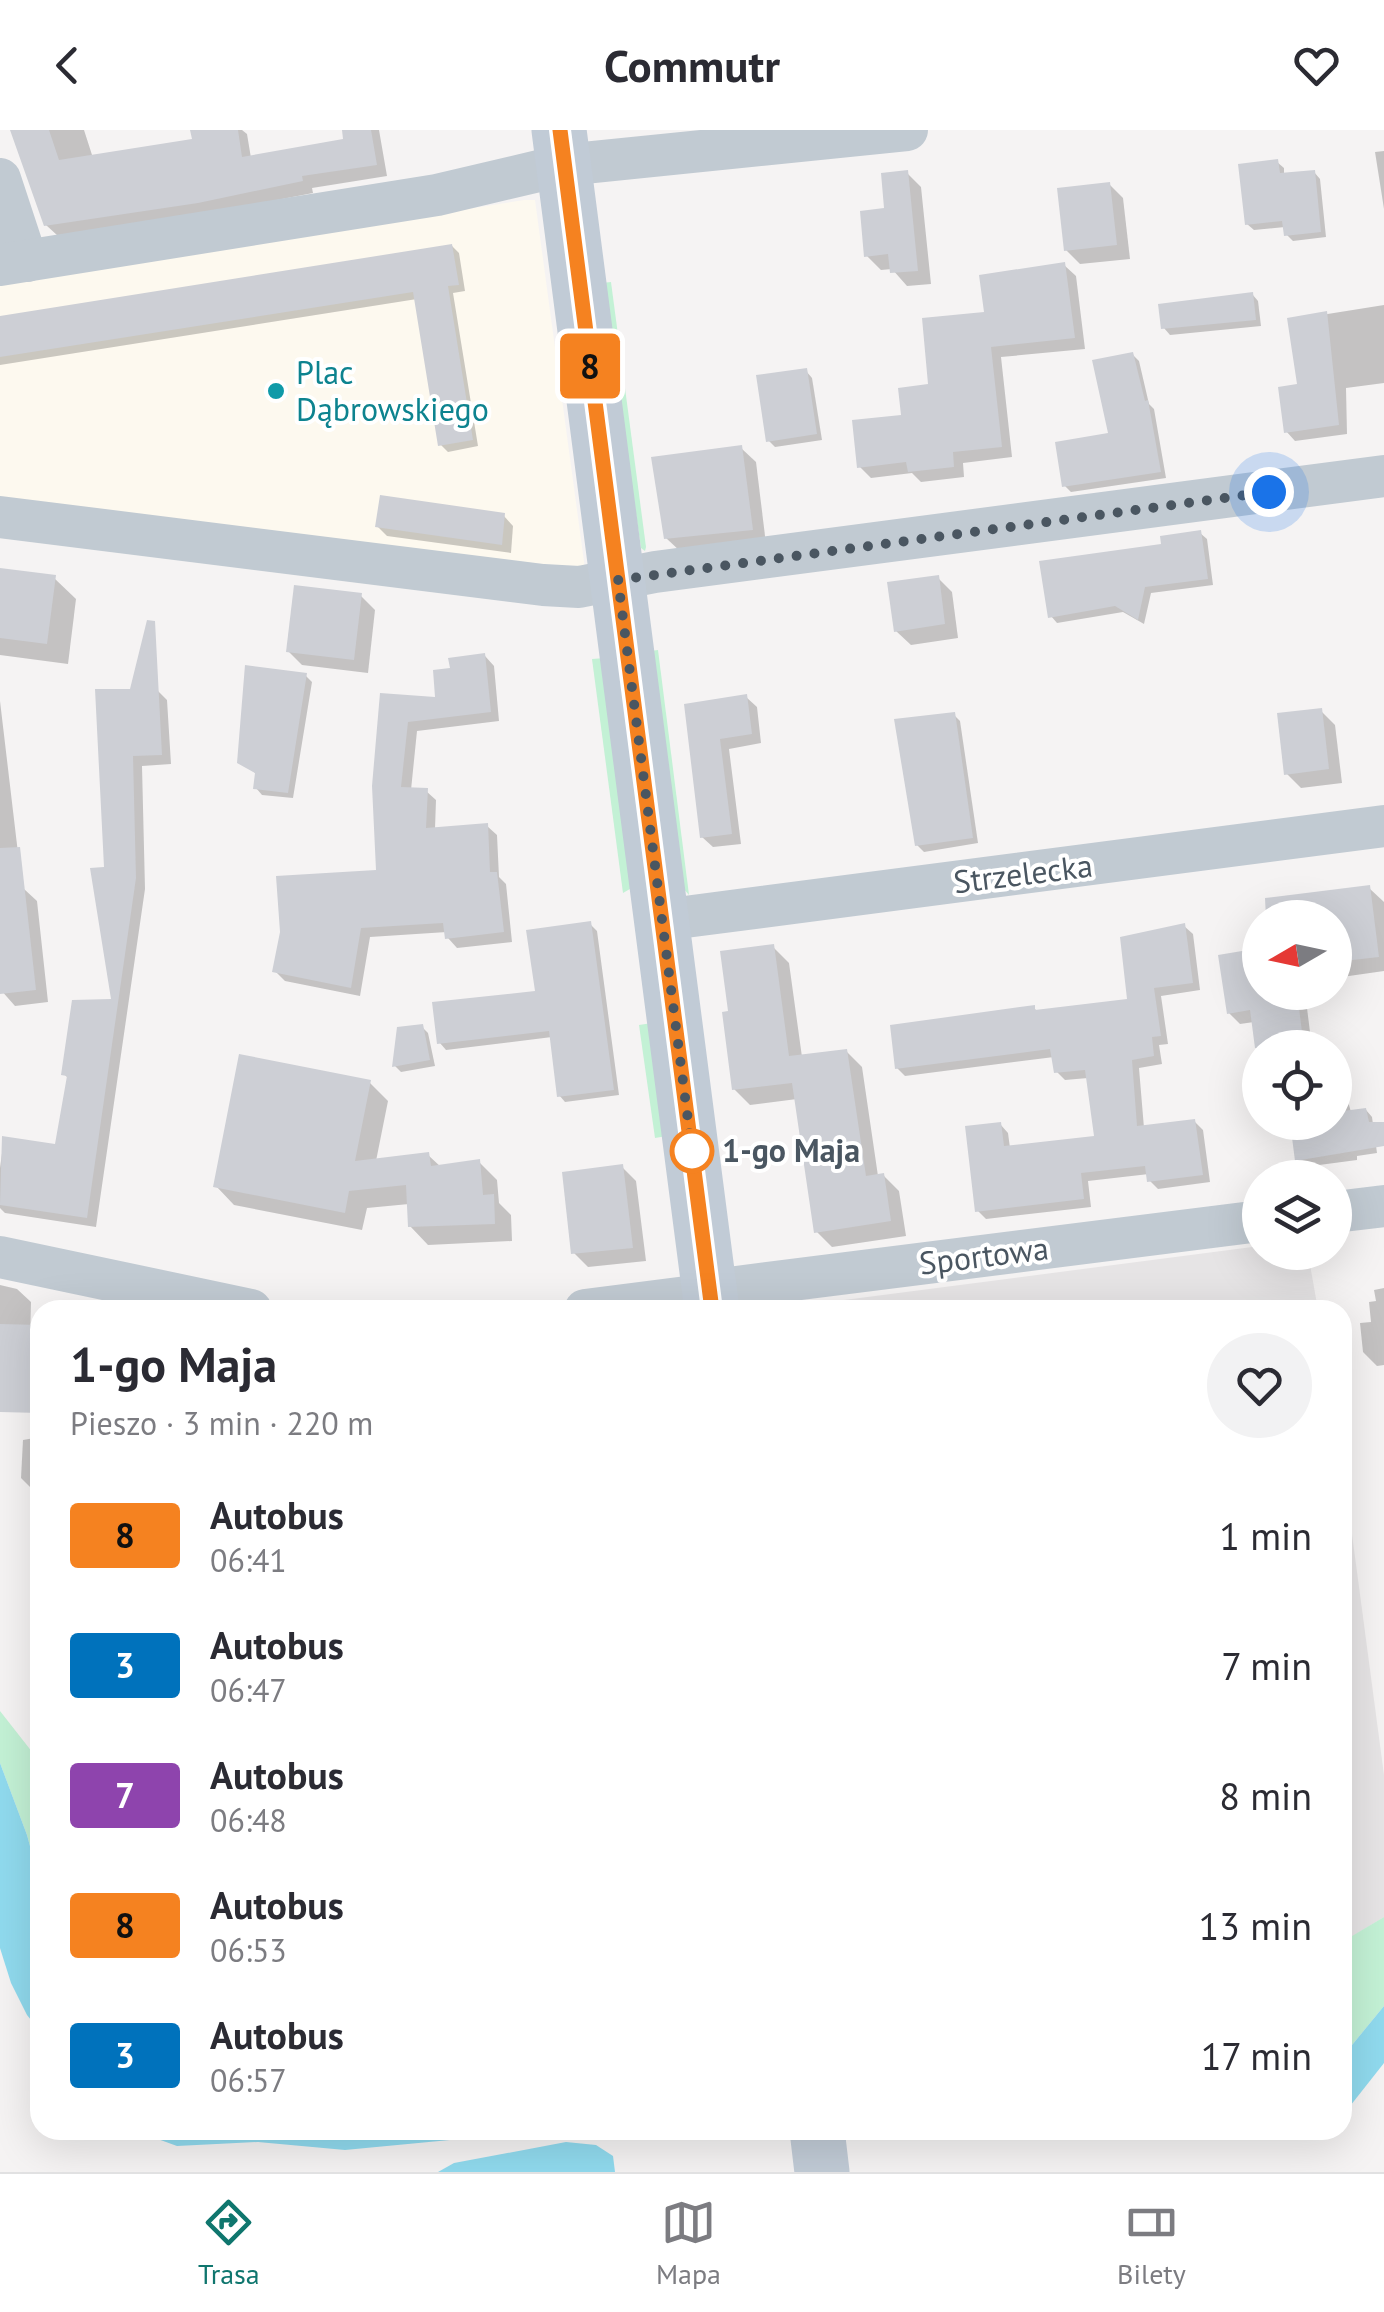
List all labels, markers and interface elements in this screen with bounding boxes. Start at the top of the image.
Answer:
text: Commutr [604,36,780,94]
icon: back [40,38,95,93]
icon: heart [1289,38,1344,93]
line badge: 8 [558,334,622,398]
text: 8 [580,343,600,389]
place label: Plac Dąbrowskiego [296,351,489,430]
marker: Plac Dąbrowskiego [265,380,287,402]
your location [1244,467,1294,517]
street label: Strzelecka [951,844,1095,902]
north arrow [1242,900,1352,1010]
map controls [1242,900,1352,1270]
button: locate [1242,1030,1352,1140]
place label: 1-go Maja [722,1129,860,1171]
marker: 1-go Maja [671,1130,713,1172]
button: layers [1242,1160,1352,1270]
street label: Sportowa [917,1226,1051,1284]
text: 1-go Maja [70,1333,277,1395]
button: heart [1207,1333,1312,1438]
text: Pieszo · 3 min · 220 m [70,1402,373,1444]
text: Autobus [210,1490,344,1539]
text: 1 min [1219,1511,1312,1560]
text: 8 [115,1512,135,1558]
text: 06:41 [210,1539,287,1581]
text: Autobus [210,1620,344,1669]
text: 7 min [1221,1641,1312,1690]
text: 3 [115,1642,135,1688]
text: 06:47 [210,1669,287,1711]
text: Autobus [210,1750,344,1799]
text: 8 min [1219,1771,1312,1820]
text: 7 [115,1772,135,1818]
text: 06:48 [210,1799,287,1841]
text: Autobus [210,1880,344,1929]
text: 13 min [1199,1901,1312,1950]
text: 8 [115,1902,135,1948]
text: 06:53 [210,1929,287,1971]
text: Autobus [210,2010,344,2059]
text: 17 min [1201,2031,1312,2080]
text: 3 [115,2032,135,2078]
text: 06:57 [210,2059,287,2101]
tab: Trasa [198,2195,260,2292]
tab: Mapa [656,2195,721,2292]
tab: Bilety [1117,2195,1186,2292]

